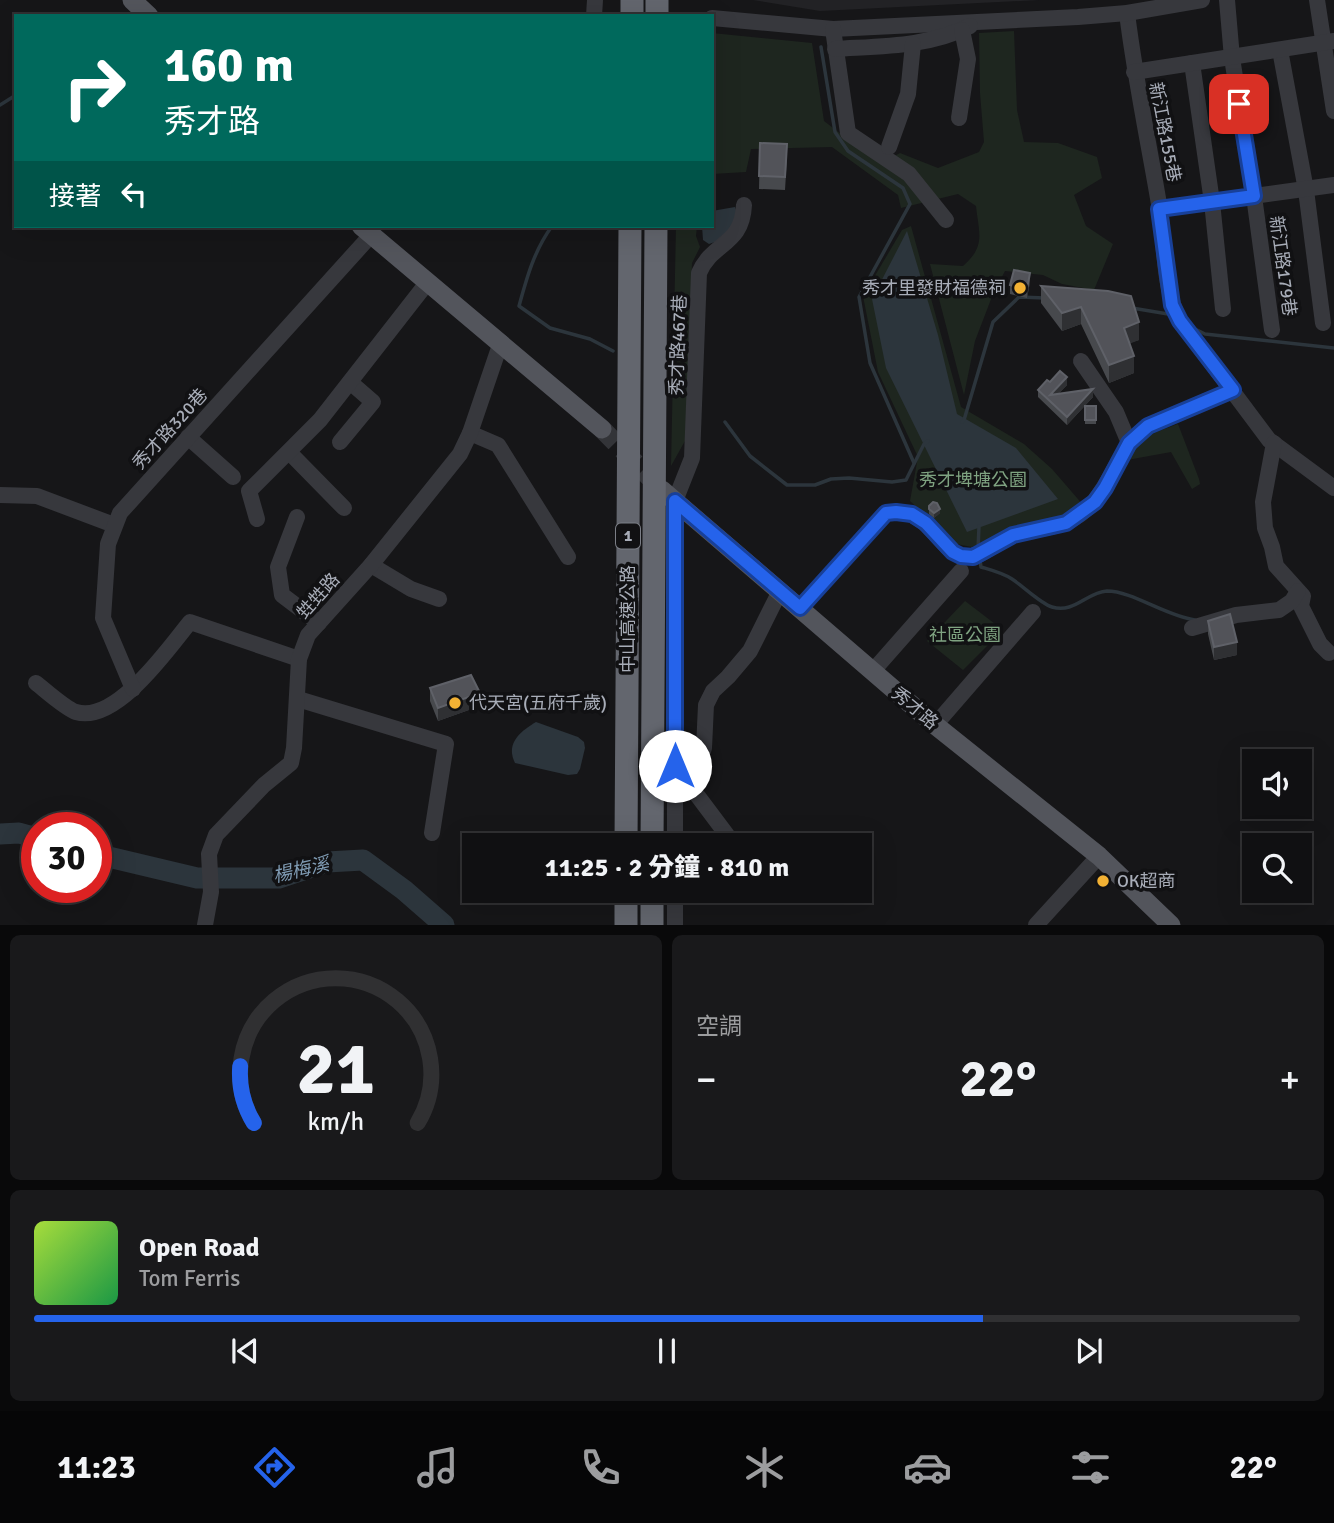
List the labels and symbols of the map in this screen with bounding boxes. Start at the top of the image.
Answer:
pin [1209,74,1269,134]
street label: 新江路155巷 [1145,80,1185,184]
street label: 新江路179巷 [1265,214,1301,318]
place label: 秀才里發財福德祠 [862,277,1006,299]
marker: 秀才里發財福德祠 [1012,280,1028,296]
street label: 秀才路467巷 [665,294,691,396]
street label: 秀才路320巷 [128,384,212,474]
park label: 秀才埤塘公園 [919,469,1027,491]
road number: 1 [616,524,640,548]
street label: 中山高速公路 [617,565,639,673]
street label: 甡甡路 [292,569,344,623]
park label: 社區公園 [929,624,1001,646]
street label: 秀才路 [887,682,943,734]
place label: 代天宮(五府千歲) [469,692,607,714]
marker: 代天宮(五府千歲) [447,695,463,711]
position arrow [638,729,712,803]
speed limit sign: 30 [21,812,112,903]
water label: 楊梅溪 [271,851,334,888]
place label: OK超商 [1117,870,1176,892]
marker: OK超商 [1095,873,1111,889]

